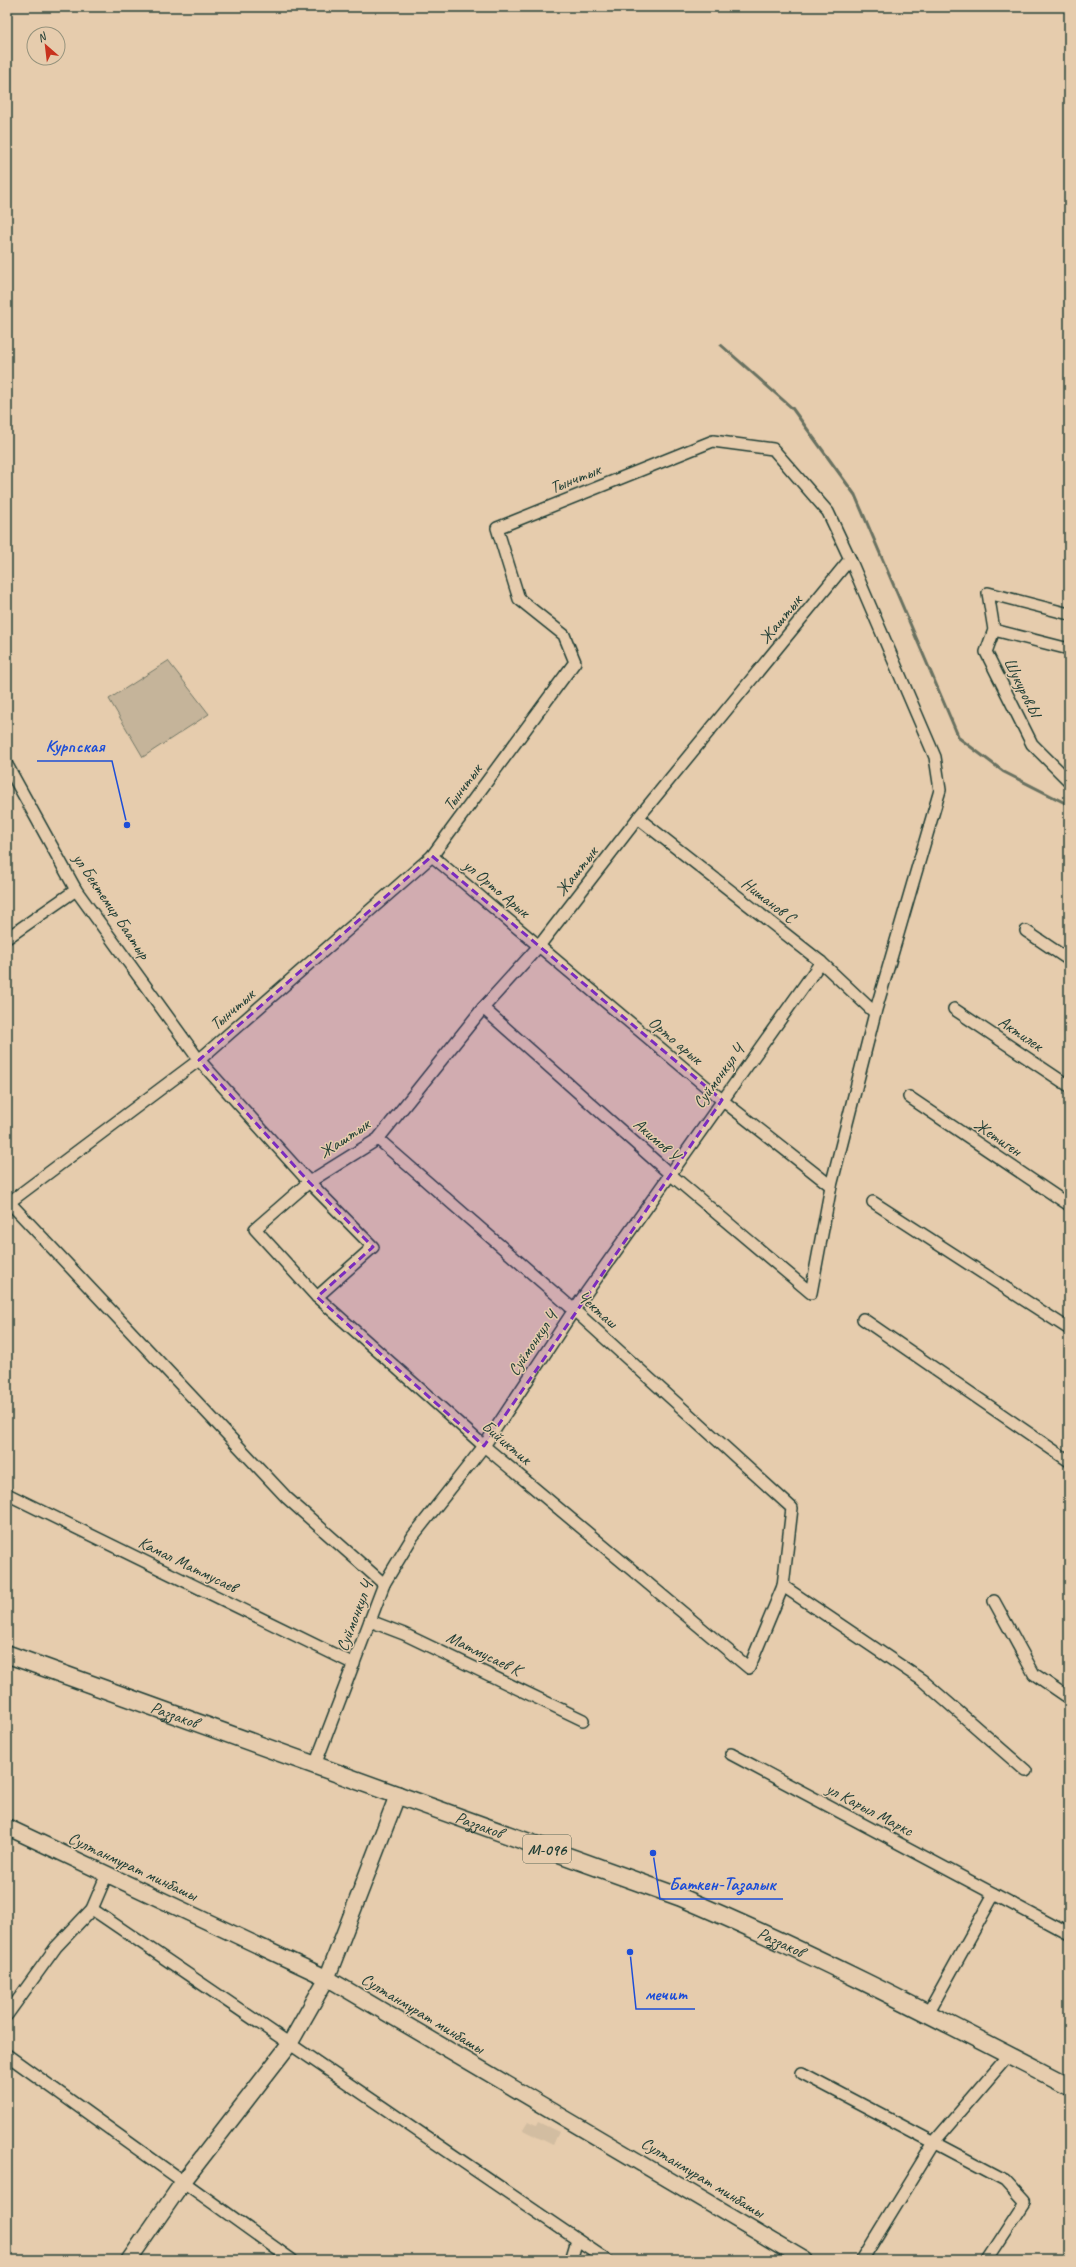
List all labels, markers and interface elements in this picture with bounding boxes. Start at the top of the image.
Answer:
north arrow [26,26,66,66]
text: N [35,28,50,45]
street label: Тынчтык [547,458,605,498]
street label: Жаштык [754,589,808,648]
street label: Шукуров.Ы [999,654,1047,723]
callout: Курпская [37,731,112,761]
text: Курпская [45,735,106,757]
street label: Тынчтык [438,758,487,815]
street label: Жаштык [551,841,603,900]
street label: ул Бектемир Баатыр [68,848,156,965]
street label: ул Орто Арык [459,854,535,923]
street label: Нишанов С [737,873,801,929]
street label: Тынчтык [206,983,260,1035]
street label: Актилек [994,1011,1048,1057]
street label: Орто арык [644,1012,708,1070]
street label: Суймонкул Ч [688,1038,750,1112]
street label: Жаштык [315,1113,375,1163]
street label: Акимов У [629,1113,687,1167]
street label: Жетиген [970,1114,1027,1162]
street label: Чекташ [573,1286,623,1333]
street label: Суймонкул Ч [503,1304,563,1380]
street label: Бийиктик [477,1415,537,1470]
street label: Камал Матмусаев [135,1532,244,1599]
street label: Суймонкул Ч [331,1575,379,1654]
street label: Матмусаев К [443,1626,528,1682]
street label: Раззаков [148,1697,204,1734]
street label: ул Карыл Маркс [822,1777,917,1841]
street label: Раззаков [453,1807,509,1844]
street label: Султанмурат минбашы [65,1827,202,1906]
road number: М-096 [523,1835,571,1863]
callout: Баткен-Тазалык [660,1869,783,1899]
text: Баткен-Тазалык [669,1873,777,1896]
street label: Раззаков [754,1923,811,1964]
street label: Султанмурат минбашы [357,1968,490,2059]
callout: мечит [636,1979,695,2009]
text: мечит [645,1983,688,2005]
street label: Султанмурат минбашы [637,2132,770,2223]

